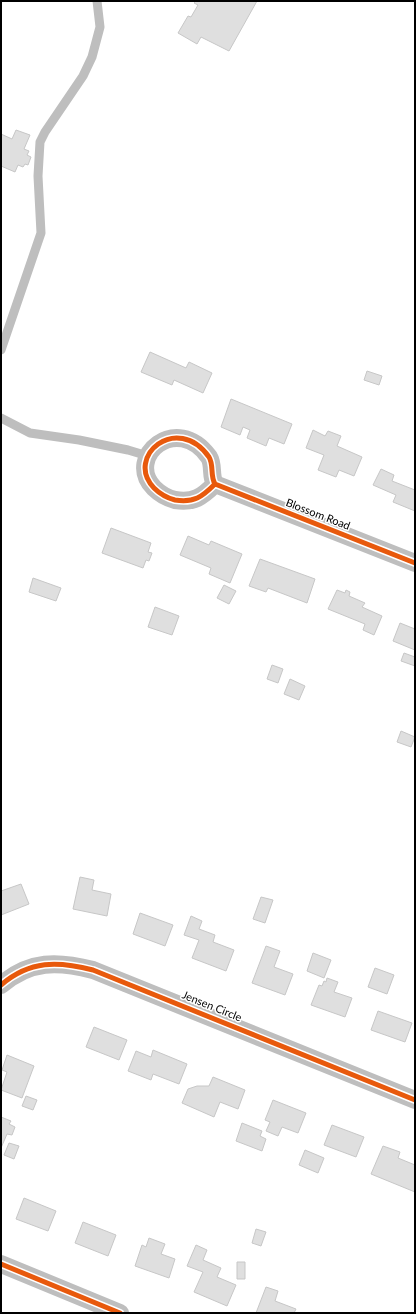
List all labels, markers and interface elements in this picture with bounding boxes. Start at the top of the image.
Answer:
street label: Blossom Road [284,495,352,532]
street label: Jensen Circle [180,988,244,1023]

